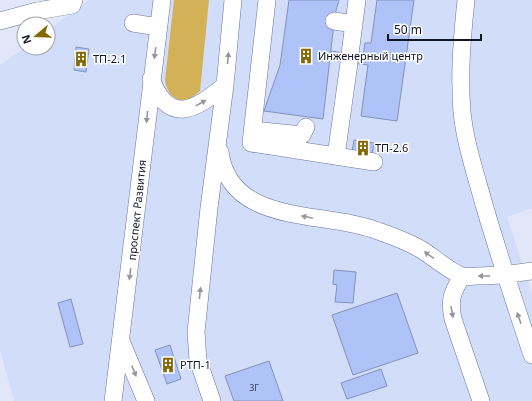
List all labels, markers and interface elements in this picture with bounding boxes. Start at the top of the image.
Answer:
north arrow [16,16,56,56]
scale bar [388,16,481,42]
text: 50 m [394,21,422,38]
text: N [18,33,35,46]
one-way arrow [152,46,158,59]
building icon: Инженерный центр [297,47,315,65]
place label: Инженерный центр [318,48,423,63]
building icon: ТП-2.1 [72,50,90,68]
place label: ТП-2.1 [93,51,126,66]
one-way arrow [224,52,231,64]
one-way arrow [195,100,207,107]
one-way arrow [144,111,150,123]
building icon: ТП-2.6 [354,139,372,157]
place label: ТП-2.6 [375,140,408,155]
street label: проспект Развития [124,159,149,261]
one-way arrow [301,213,313,219]
one-way arrow [424,251,435,259]
one-way arrow [126,268,133,280]
one-way arrow [477,273,490,279]
one-way arrow [197,287,203,299]
one-way arrow [449,306,455,318]
one-way arrow [516,312,522,324]
building icon: РТП-1 [159,356,177,374]
place label: РТП-1 [180,357,211,372]
one-way arrow [131,365,137,377]
house number: 3Г [249,381,259,394]

